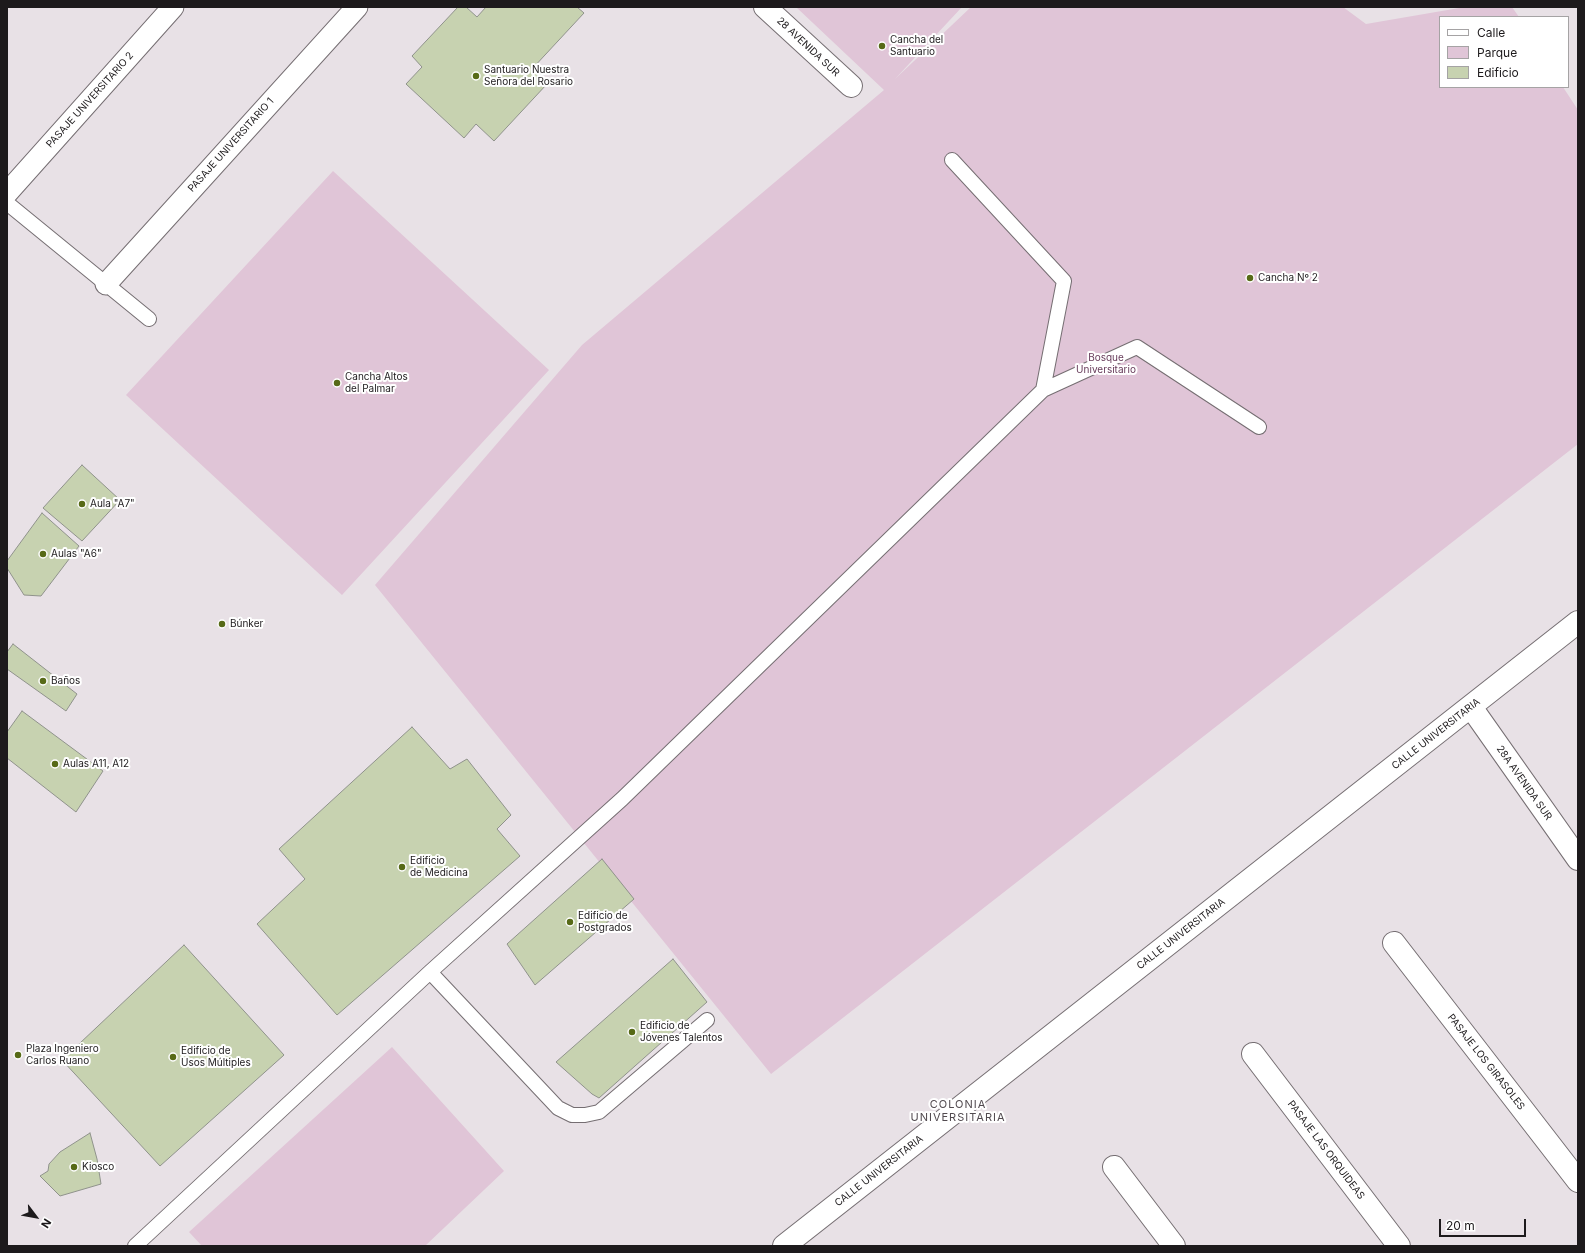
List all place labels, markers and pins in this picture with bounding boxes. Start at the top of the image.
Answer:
place label: Cancha del Santuario [890,34,943,58]
marker: Cancha del Santuario [877,41,887,51]
place label: Santuario Nuestra Señora del Rosario [484,64,573,88]
marker: Santuario Nuestra Señora del Rosario [471,71,481,81]
place label: Cancha Nº 2 [1258,272,1318,284]
marker: Cancha Nº 2 [1245,273,1255,283]
place label: Cancha Altos del Palmar [345,371,408,394]
marker: Cancha Altos del Palmar [332,378,342,388]
place label: Aula "A7" [90,498,135,510]
marker: Aula "A7" [77,499,87,509]
place label: Aulas "A6" [51,548,102,560]
marker: Aulas "A6" [38,549,48,559]
place label: Búnker [230,618,263,630]
marker: Búnker [217,619,227,629]
place label: Baños [51,675,80,687]
marker: Baños [38,676,48,686]
place label: Aulas A11, A12 [63,758,129,770]
marker: Aulas A11, A12 [50,759,60,769]
place label: Edificio de Medicina [410,855,468,878]
marker: Edificio de Medicina [397,862,407,872]
place label: Edificio de Postgrados [578,910,632,934]
marker: Edificio de Postgrados [565,917,575,927]
place label: Edificio de Jóvenes Talentos [640,1020,723,1044]
marker: Edificio de Jóvenes Talentos [627,1027,637,1037]
place label: Plaza Ingeniero Carlos Ruano [26,1043,99,1066]
place label: Edificio de Usos Múltiples [181,1045,251,1068]
marker: Plaza Ingeniero Carlos Ruano [13,1050,23,1060]
marker: Edificio de Usos Múltiples [168,1052,178,1062]
place label: Kiosco [82,1161,114,1173]
marker: Kiosco [69,1162,79,1172]

